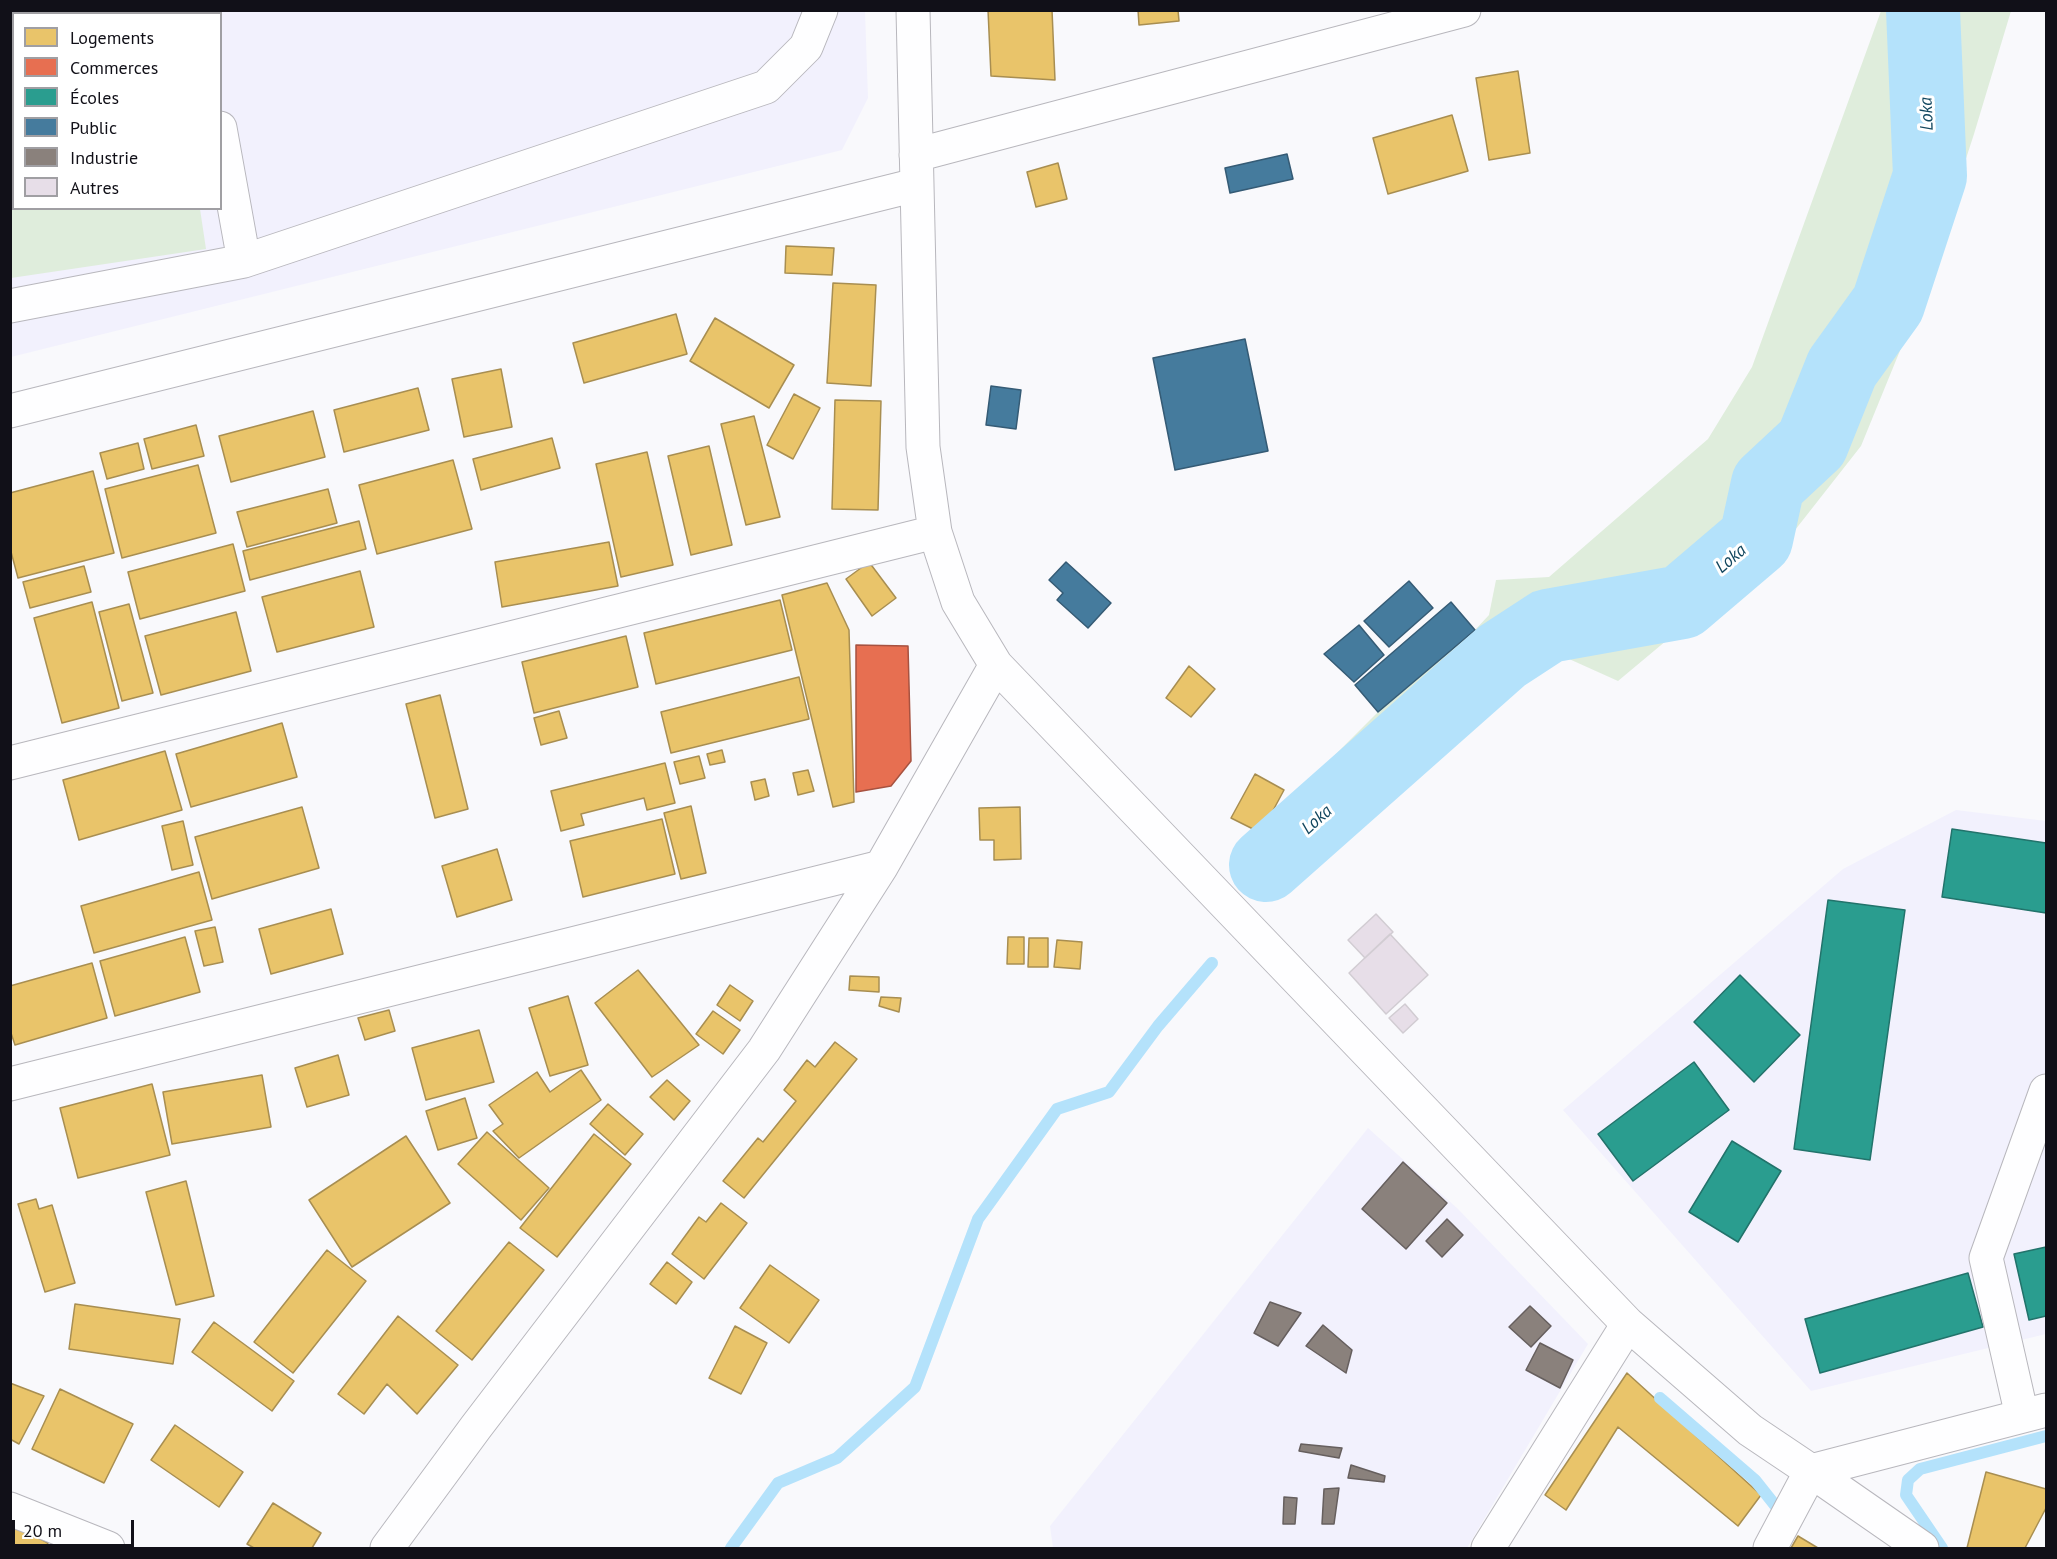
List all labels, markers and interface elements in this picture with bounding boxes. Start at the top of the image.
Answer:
legend [12,12,222,210]
text: Logements [70,26,154,49]
text: Commerces [70,56,158,79]
text: Écoles [70,86,119,109]
water label: Loka [1916,97,1938,131]
text: Public [70,116,117,139]
text: Industrie [70,146,138,169]
text: Autres [70,176,119,199]
water label: Loka [1711,540,1751,578]
water label: Loka [1297,801,1337,839]
scale bar [15,1508,136,1546]
text: 20 m [23,1519,62,1542]

